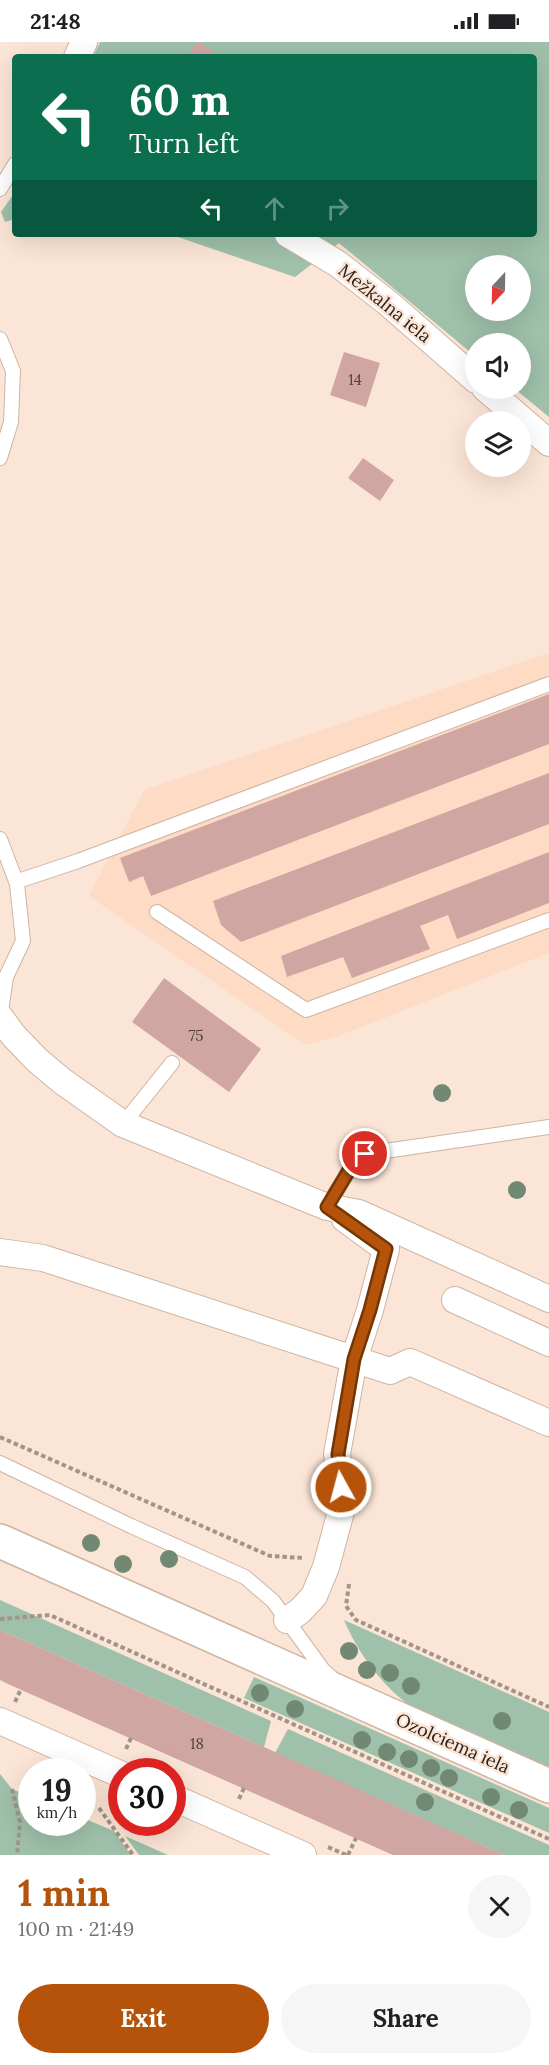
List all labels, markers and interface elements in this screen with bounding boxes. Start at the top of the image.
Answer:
text: 21:48 [30,7,81,35]
text: 60 m [129,73,230,127]
icon: left [30,78,108,156]
text: Turn left [129,126,239,160]
icon: left [195,192,228,225]
icon: ahead [258,192,291,225]
icon: right [321,192,354,225]
north arrow [465,255,531,321]
map controls [465,255,531,477]
street label: Mežkalna iela [334,258,436,348]
button: sound [465,333,531,399]
house number: 14 [348,370,362,389]
button: layers [465,411,531,477]
house number: 75 [188,1026,204,1045]
pin [339,1128,390,1179]
icon: arrive [348,1137,381,1170]
position arrow [309,1455,373,1519]
street label: Ozolciema iela [392,1708,514,1778]
house number: 18 [190,1734,204,1753]
speed limit sign: 30 [108,1758,186,1836]
text: 19 [42,1771,72,1809]
text: km/h [37,1803,77,1822]
text: 1 min [18,1870,110,1916]
button: close [468,1875,531,1938]
text: 100 m · 21:49 [18,1916,134,1941]
button: Exit [18,1984,269,2053]
button: Share [281,1984,531,2053]

